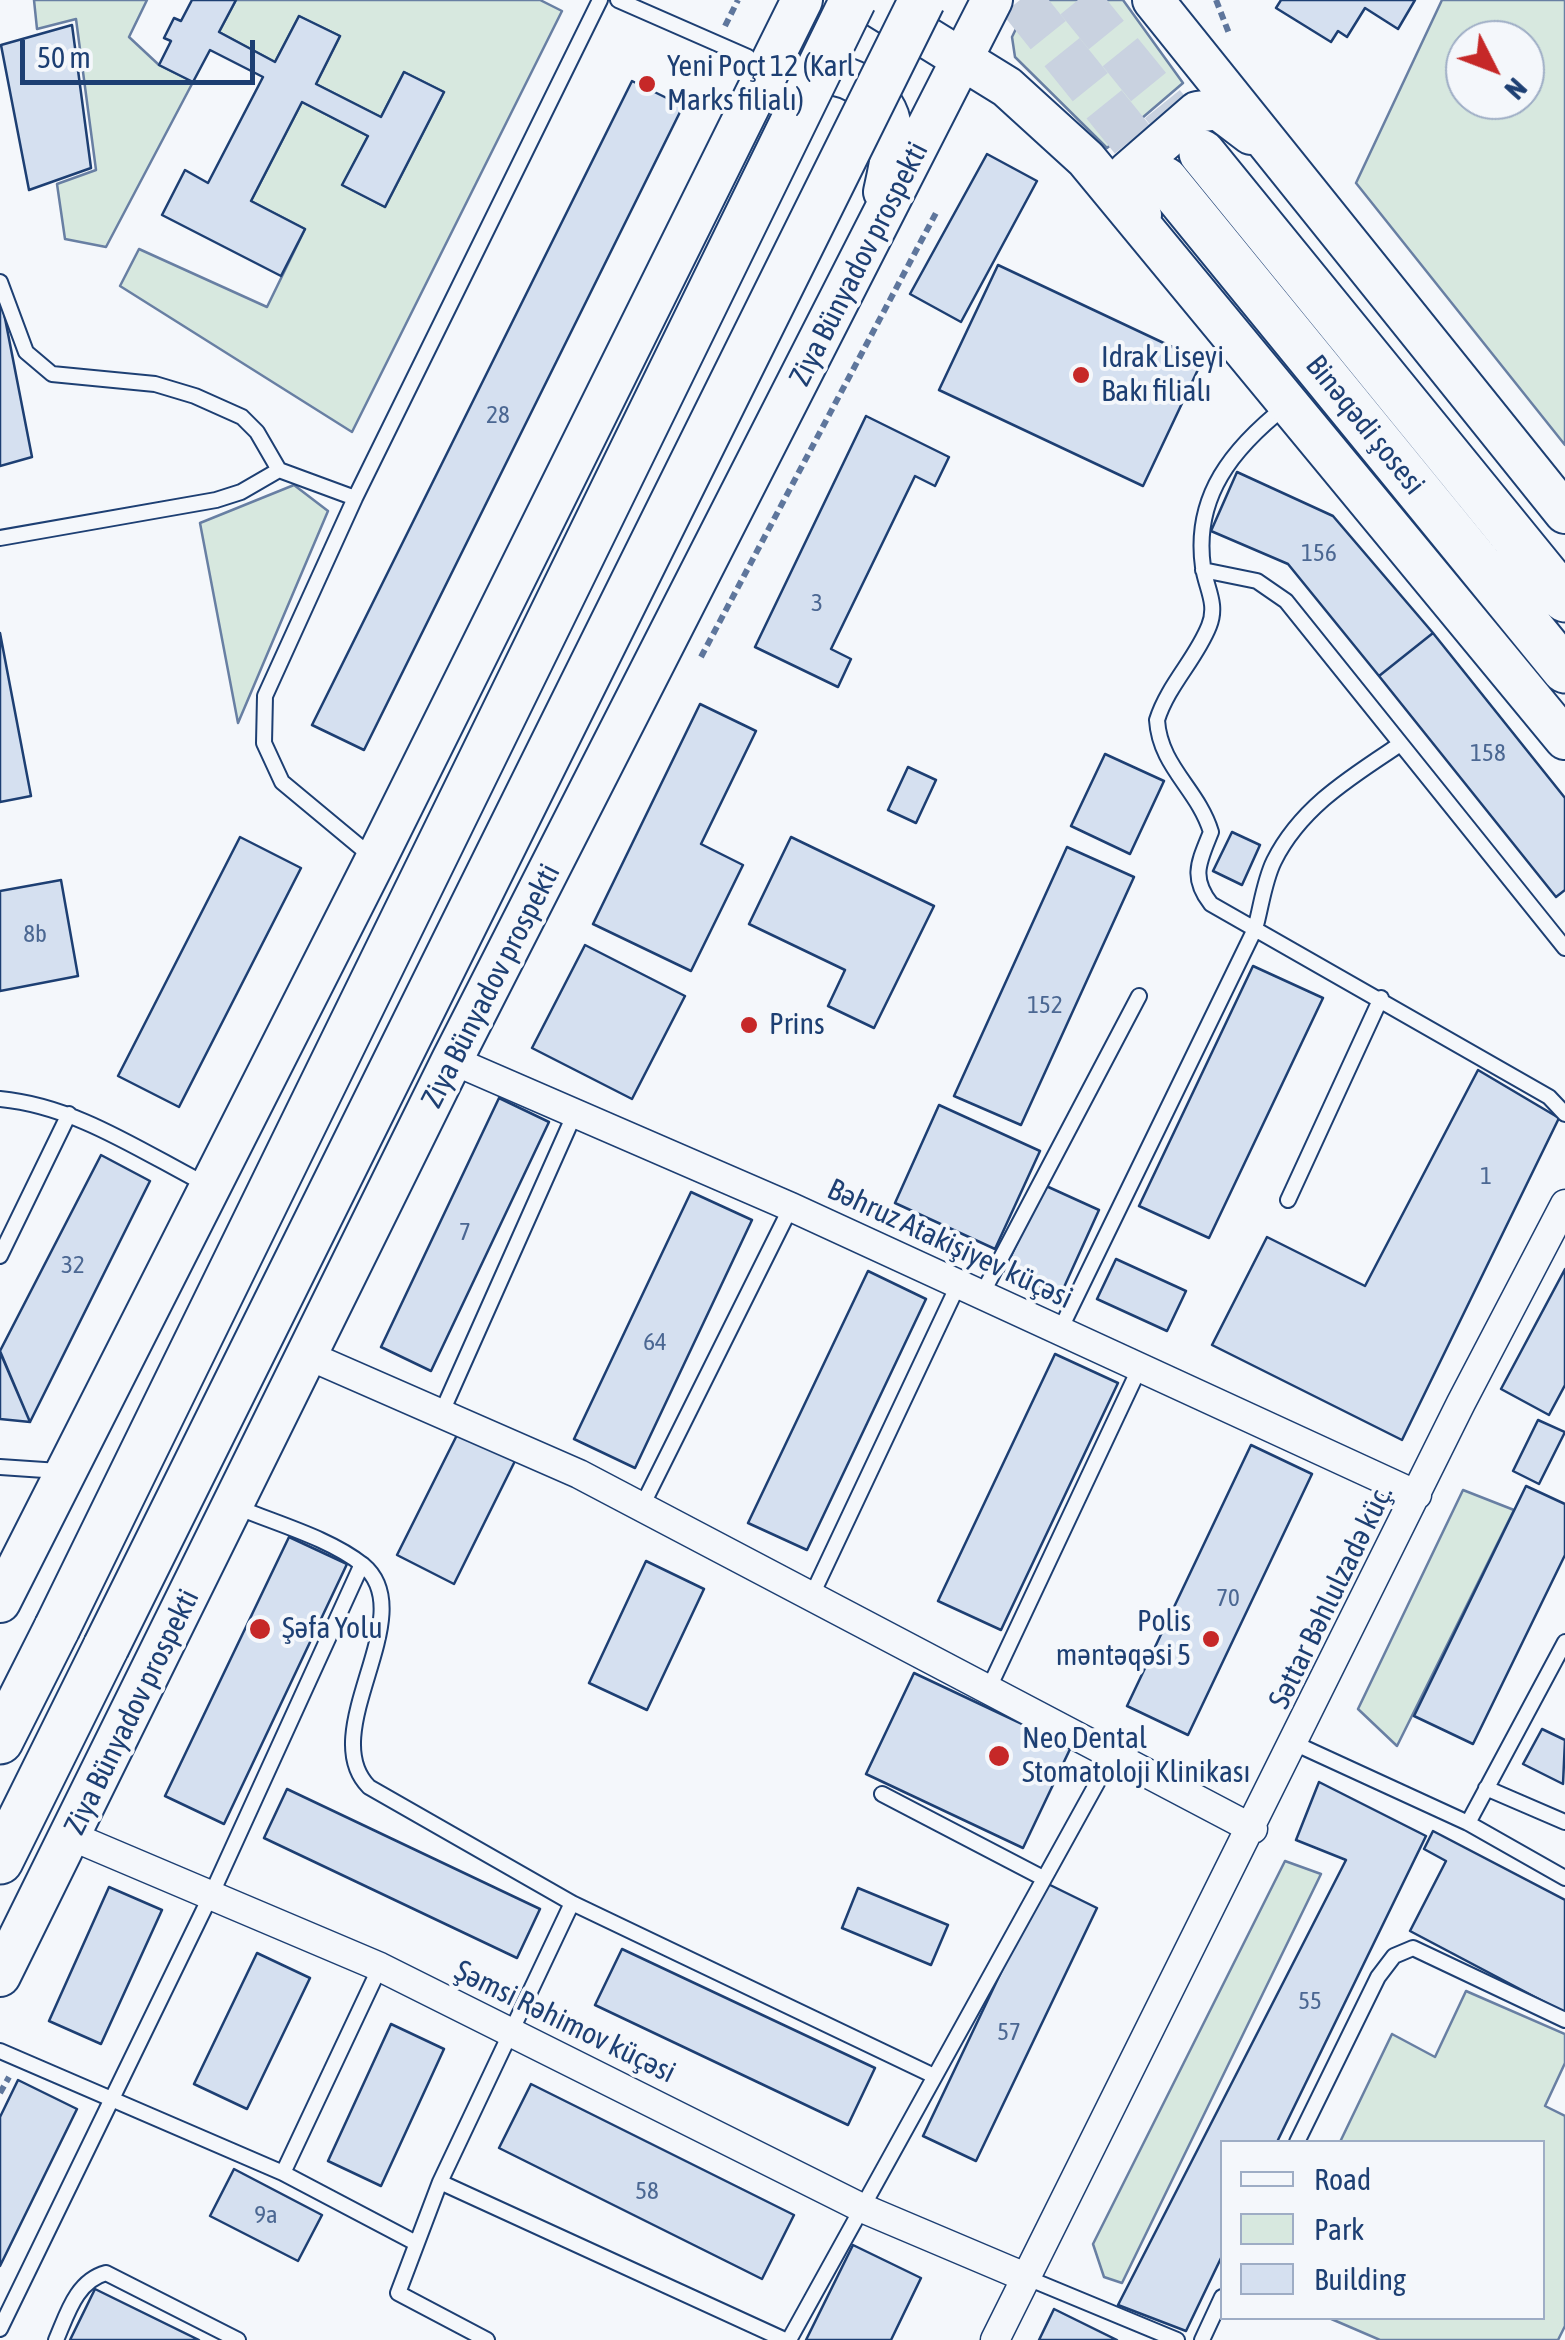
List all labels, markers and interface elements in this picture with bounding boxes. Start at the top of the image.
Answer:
scale bar [25,20,260,82]
north arrow [1445,20,1545,120]
text: 50 m [37,40,91,74]
place label: Yeni Poçt 12 (Karl Marks filialı) [667,49,854,120]
text: N [1498,72,1533,106]
marker: Yeni Poçt 12 (Karl Marks filialı) [636,73,658,95]
street label: Ziya Bünyadov prospekti [782,136,936,392]
place label: Idrak Liseyi Bakı filialı [1101,340,1224,410]
street label: Binəqədi şosesi [1298,348,1432,502]
marker: Idrak Liseyi Bakı filialı [1070,364,1092,386]
house number: 28 [486,400,510,430]
house number: 156 [1301,538,1337,568]
house number: 3 [811,588,823,618]
house number: 158 [1470,738,1506,768]
street label: Ziya Bünyadov prospekti [414,858,568,1114]
house number: 8b [23,919,47,949]
house number: 152 [1027,990,1063,1020]
place label: Prins [769,1007,825,1043]
marker: Prins [738,1014,760,1036]
house number: 1 [1480,1161,1492,1191]
street label: Bəhruz Atakişiyev küçəsi [822,1171,1078,1317]
house number: 7 [459,1217,471,1247]
house number: 32 [61,1250,85,1280]
house number: 64 [643,1327,667,1357]
street label: Səttar Bəhlulzadə küç. [1261,1479,1401,1715]
street label: Ziya Bünyadov prospekti [57,1583,207,1841]
house number: 70 [1216,1583,1240,1613]
place label: Polis məntəqəsi 5 [1056,1604,1191,1674]
place label: Şəfa Yolu [282,1611,383,1647]
marker: Şəfa Yolu [247,1616,273,1642]
marker: Polis məntəqəsi 5 [1200,1628,1222,1650]
place label: Neo Dental Stomatoloji Klinikası [1022,1721,1250,1792]
marker: Neo Dental Stomatoloji Klinikası [986,1743,1012,1769]
street label: Şəmsi Rəhimov küçəsi [449,1953,681,2091]
house number: 55 [1298,1986,1322,2016]
house number: 57 [997,2017,1021,2047]
legend [1220,2140,1545,2320]
text: Road [1314,2162,1371,2196]
house number: 58 [635,2176,659,2206]
house number: 9a [254,2200,278,2230]
text: Park [1314,2212,1364,2246]
text: Building [1314,2262,1406,2296]

